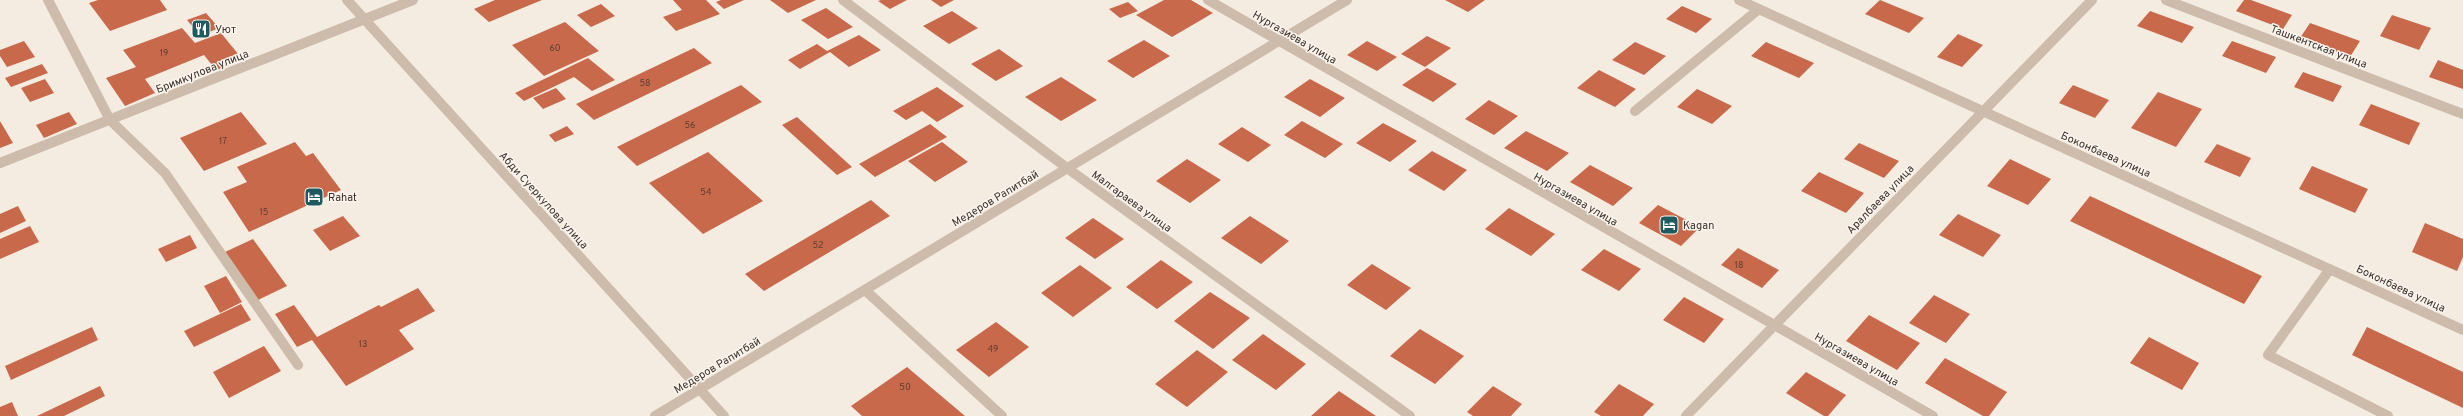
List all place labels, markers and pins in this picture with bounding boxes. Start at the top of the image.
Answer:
restaurant icon: Уют [190,18,212,40]
place label: Уют [215,23,236,37]
hotel icon: Rahat [303,186,325,208]
place label: Rahat [328,191,357,205]
hotel icon: Kagan [1658,214,1680,236]
place label: Kagan [1683,219,1714,233]

